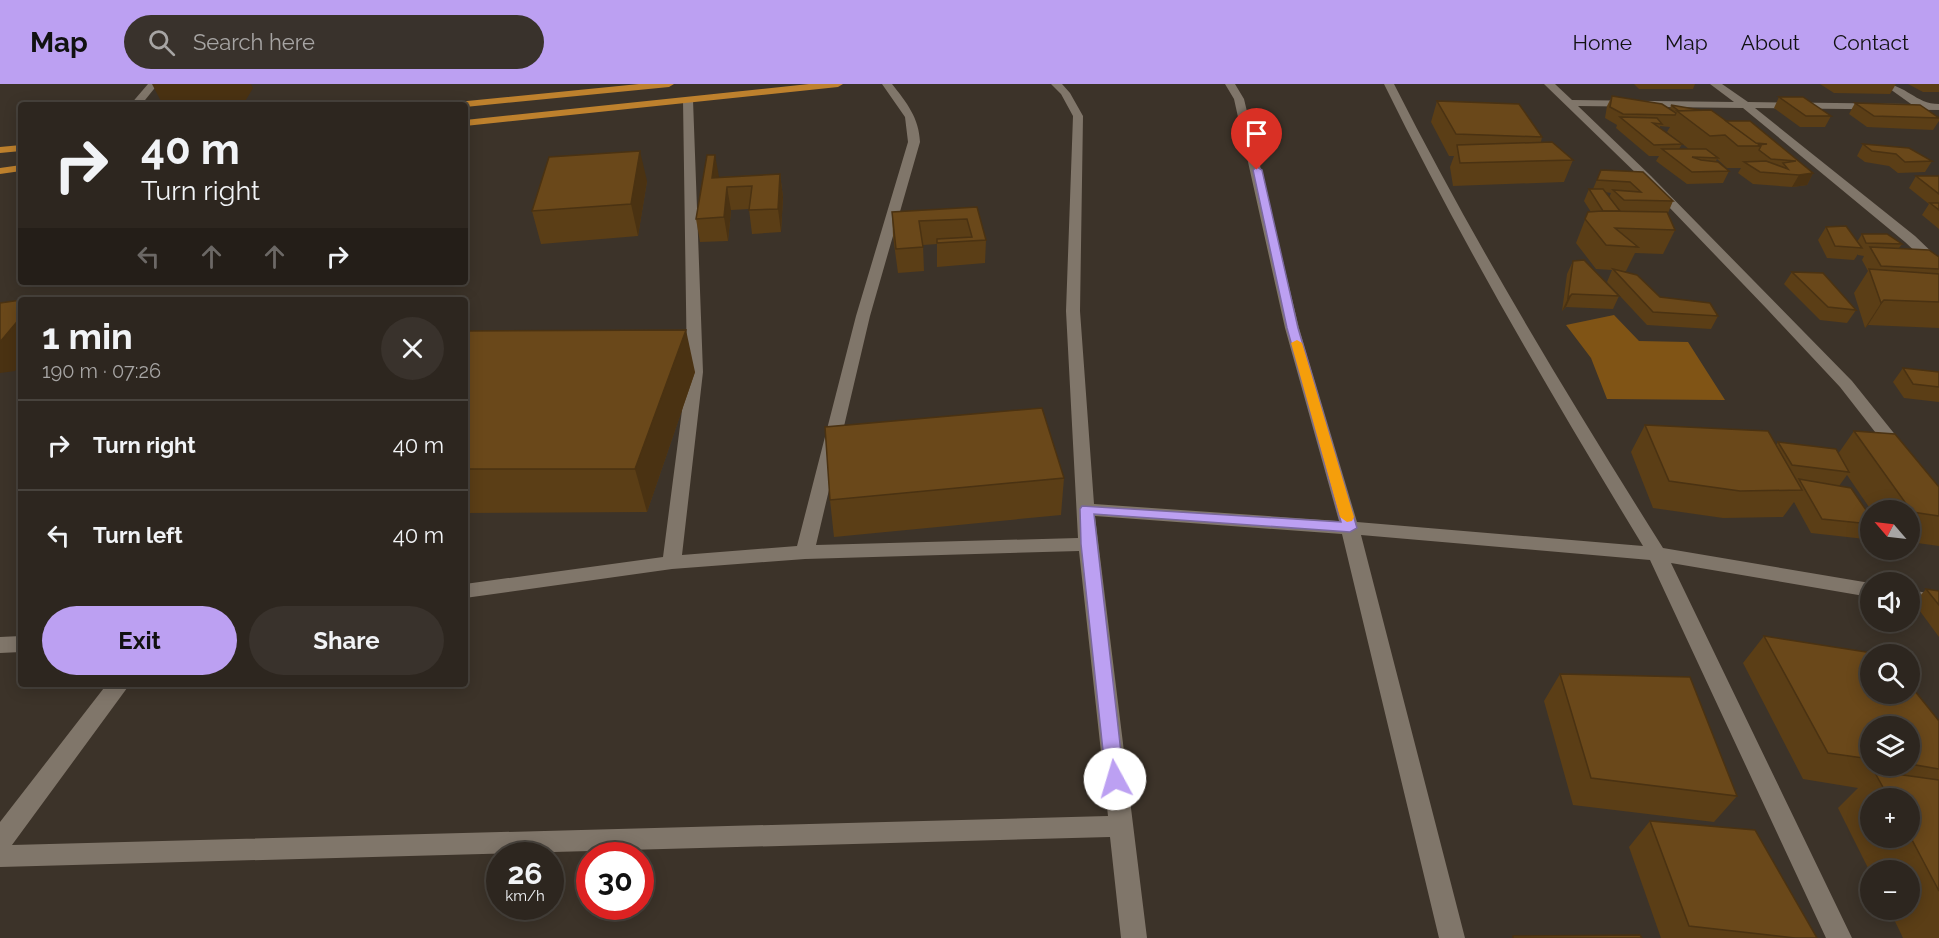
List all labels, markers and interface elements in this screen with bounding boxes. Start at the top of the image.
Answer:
search box [124,15,544,69]
text: Map [30,26,88,59]
icon: search [145,26,178,59]
text: Search here [193,29,315,55]
text: Home [1573,30,1632,55]
text: Map [1665,30,1708,55]
text: About [1741,30,1800,55]
text: Contact [1833,30,1909,55]
pin [1231,108,1282,170]
icon: arrive [1240,117,1273,150]
text: 40 m [141,125,240,174]
icon: right [42,126,120,204]
text: Turn right [141,175,260,206]
icon: left [132,240,165,273]
icon: ahead [195,240,228,273]
icon: ahead [258,240,291,273]
icon: right [321,240,354,273]
text: 1 min [42,315,133,357]
button: close [381,317,444,380]
text: 190 m · 07:26 [42,359,161,383]
icon: right [42,429,75,462]
text: Turn right [93,432,196,458]
text: 40 m [393,432,444,458]
north arrow [1860,500,1920,560]
map controls [1860,500,1920,920]
icon: left [42,519,75,552]
text: Turn left [93,522,183,548]
text: 40 m [393,522,444,548]
button: sound [1860,572,1920,632]
button: Exit [42,606,237,675]
button: Share [249,606,444,675]
button: search [1860,644,1920,704]
button: layers [1860,716,1920,776]
position arrow [1083,747,1147,811]
button: + [1860,788,1920,848]
speed limit sign: 30 [576,842,654,920]
text: 26 [507,856,543,891]
button: − [1860,860,1920,920]
text: km/h [505,887,545,905]

